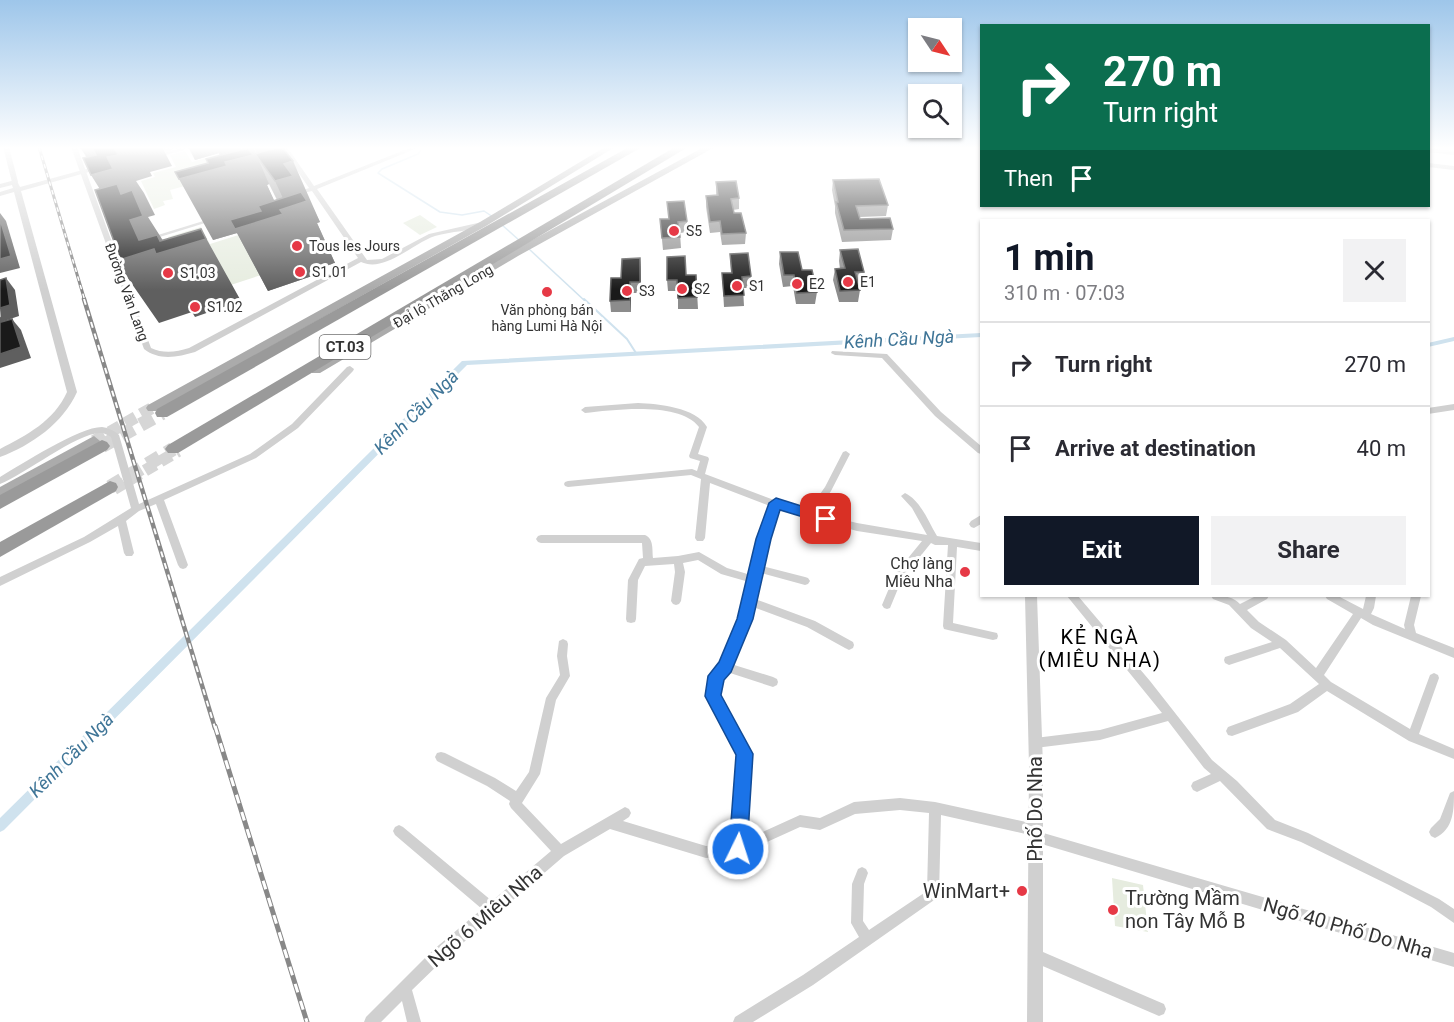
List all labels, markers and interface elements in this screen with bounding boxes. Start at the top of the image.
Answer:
north arrow [908,18,962,72]
map controls [908,18,962,138]
text: 270 m [1103,47,1222,96]
icon: right [1004,48,1082,126]
button: search [908,84,962,138]
text: Turn right [1103,97,1218,129]
icon: arrive [1065,162,1098,195]
text: Then [1004,166,1053,191]
place label: S5 [686,223,702,239]
marker: S5 [667,224,681,238]
text: 1 min [1004,237,1095,279]
place label: Tous les Jours [309,238,400,254]
marker: Tous les Jours [290,239,304,253]
button: close [1343,239,1406,302]
street label: Đường Văn Lang [102,241,152,343]
street label: Đại lộ Thăng Long [390,261,496,331]
place label: S1.01 [312,264,348,280]
place label: S1.03 [180,265,216,281]
marker: S1.01 [293,265,307,279]
marker: S1.03 [161,266,175,280]
place label: E1 [860,274,876,290]
marker: E1 [841,275,855,289]
place label: E2 [809,276,825,292]
marker: E2 [790,277,804,291]
place label: S1 [749,278,765,294]
marker: S1 [730,279,744,293]
place label: S2 [694,281,710,297]
text: 310 m · 07:03 [1004,281,1125,305]
marker: S2 [675,282,689,296]
place label: S3 [639,283,655,299]
marker: S3 [620,284,634,298]
marker: Văn phòng bán hàng Lumi Hà Nội [540,285,554,299]
place label: S1.02 [207,299,243,315]
marker: S1.02 [188,300,202,314]
place label: Văn phòng bán hàng Lumi Hà Nội [492,302,602,334]
water label: Kênh Cầu Ngà [843,326,955,352]
road number: CT.03 [320,335,370,359]
icon: right [1004,348,1037,381]
text: Turn right [1055,352,1152,377]
text: 270 m [1344,352,1406,377]
water label: Kênh Cầu Ngà [370,366,462,458]
icon: arrive [1004,432,1037,465]
text: Arrive at destination [1055,436,1256,461]
text: 40 m [1357,436,1406,461]
pin [800,493,851,544]
icon: arrive [809,502,842,535]
button: Exit [1004,516,1199,585]
button: Share [1211,516,1406,585]
place label: Chợ làng Miêu Nha [885,554,953,591]
marker: Chợ làng Miêu Nha [958,565,972,579]
district label: KẺ NGÀ (MIÊU NHA) [1039,624,1161,672]
water label: Kênh Cầu Ngà [25,709,117,801]
street label: Phố Do Nha [1023,756,1047,862]
position arrow [706,817,770,881]
street label: Ngõ 6 Miêu Nha [423,860,547,972]
place label: WinMart+ [923,879,1010,903]
marker: WinMart+ [1015,884,1029,898]
place label: Trường Mầm non Tây Mỗ B [1125,886,1245,933]
street label: Ngõ 40 Phố Do Nha [1261,892,1435,964]
marker: Trường Mầm non Tây Mỗ B [1106,903,1120,917]

